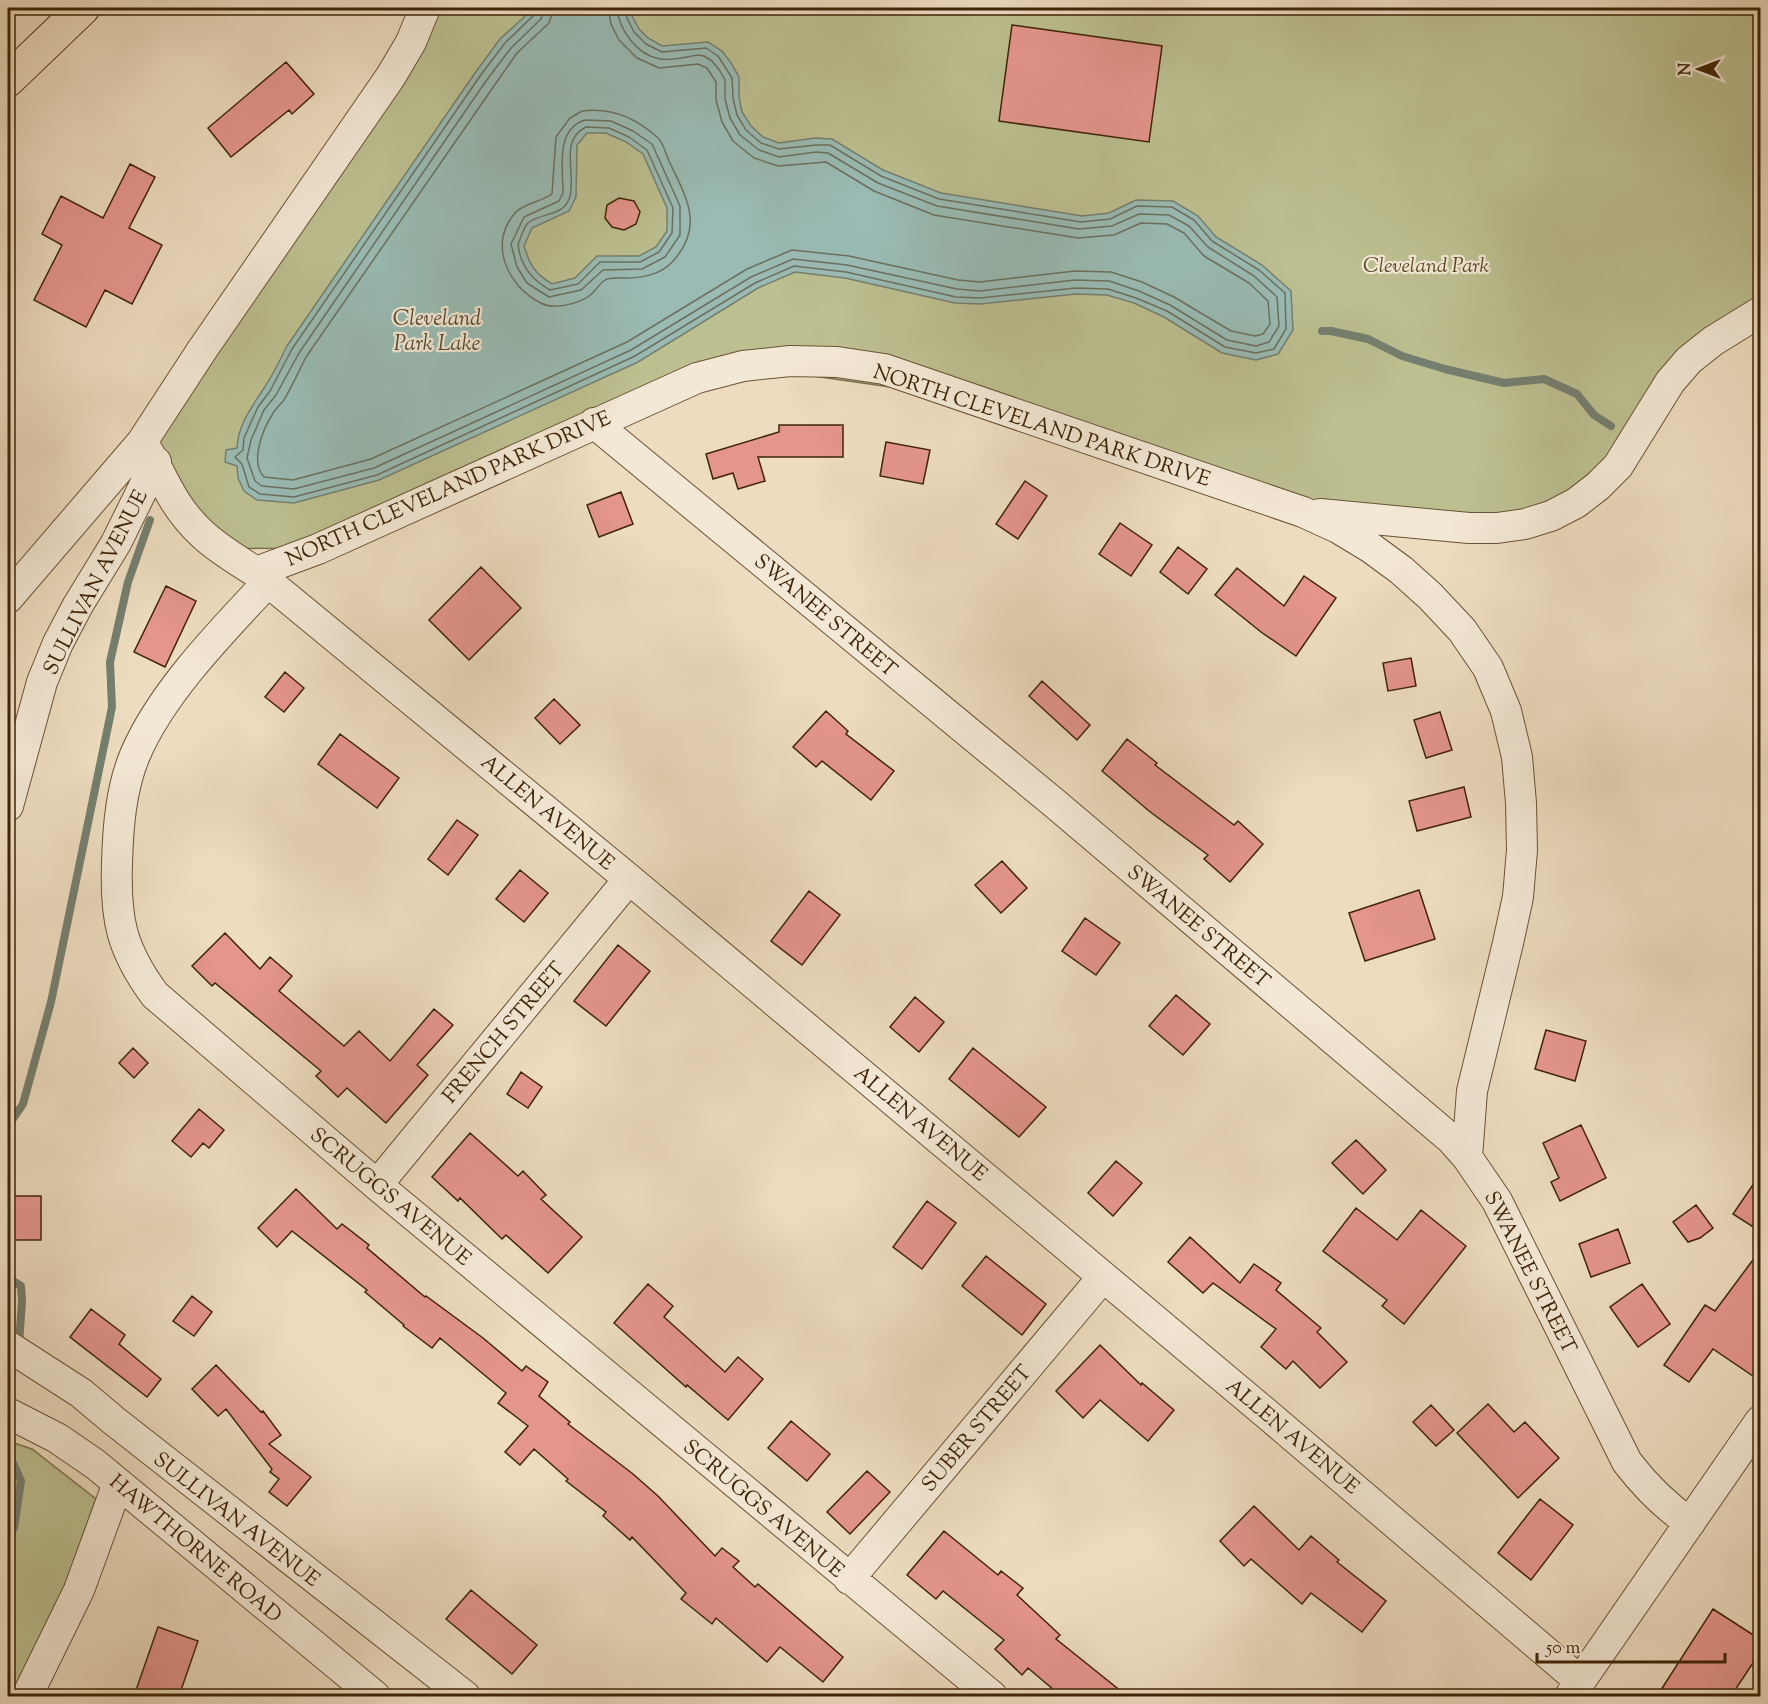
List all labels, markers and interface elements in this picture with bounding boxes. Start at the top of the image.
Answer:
north arrow [1669,39,1729,99]
text: N [1675,62,1698,75]
park label: Cleveland Park [1363,252,1490,282]
water label: Cleveland Park Lake [393,304,481,361]
street label: NORTH CLEVELAND PARK DRIVE [869,358,1214,496]
street label: NORTH CLEVELAND PARK DRIVE [281,404,617,575]
street label: SULLIVAN AVENUE [37,485,157,681]
street label: SWANEE STREET [747,548,903,686]
street label: ALLEN AVENUE [473,749,620,879]
street label: SWANEE STREET [1120,859,1276,997]
street label: FRENCH STREET [436,956,573,1111]
street label: ALLEN AVENUE [846,1060,993,1190]
street label: SCRUGGS AVENUE [303,1121,477,1274]
street label: SWANEE STREET [1475,1186,1583,1360]
street label: SUBER STREET [915,1359,1040,1499]
street label: ALLEN AVENUE [1218,1373,1365,1503]
street label: SCRUGGS AVENUE [676,1433,850,1586]
street label: SULLIVAN AVENUE [146,1446,326,1596]
street label: HAWTHORNE ROAD [102,1468,288,1631]
scale bar [1537,1626,1724,1664]
text: 50 m [1545,1636,1581,1662]

